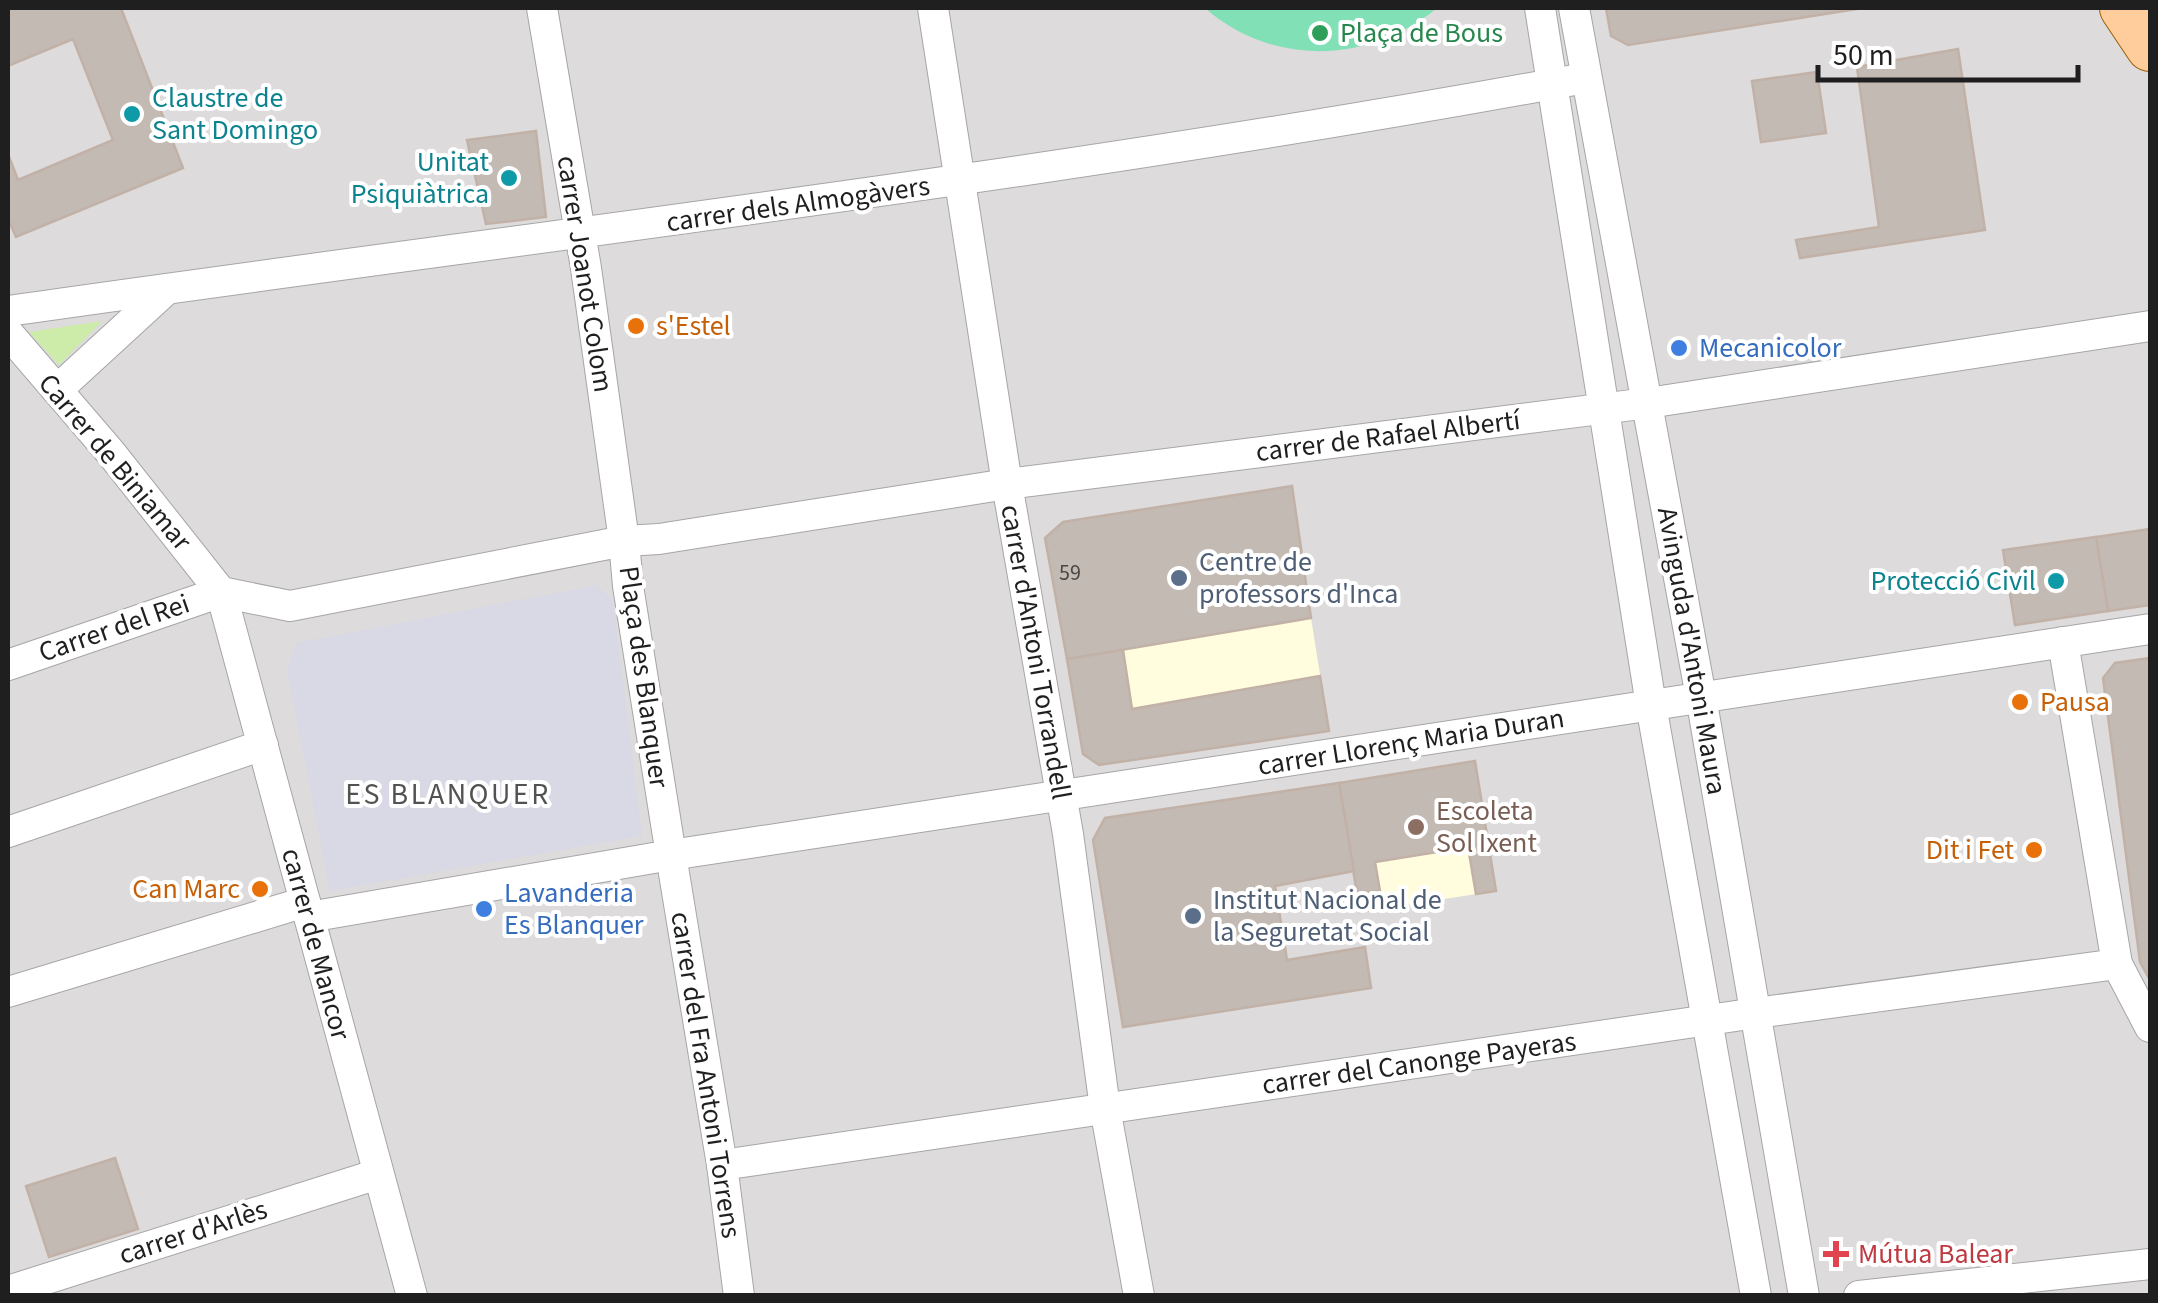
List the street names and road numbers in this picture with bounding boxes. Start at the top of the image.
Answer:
street label: carrer Joanot Colom [547,153,623,395]
street label: carrer dels Almogàvers [664,166,932,242]
street label: Carrer de Biniamar [29,365,201,559]
street label: carrer de Rafael Albertí [1254,400,1524,472]
street label: carrer d'Antoni Torrandell [990,501,1082,803]
street label: Avinguda d'Antoni Maura [1647,504,1737,798]
street label: Plaça des Blanquer [609,564,679,791]
street label: Carrer del Rei [33,584,195,672]
street label: carrer Llorenç Maria Duran [1255,698,1567,786]
street label: carrer de Mancor [271,844,361,1045]
street label: carrer del Fra Antoni Torrens [660,909,752,1241]
street label: carrer del Canonge Payeras [1259,1021,1579,1105]
street label: carrer d'Arlès [114,1189,272,1275]

